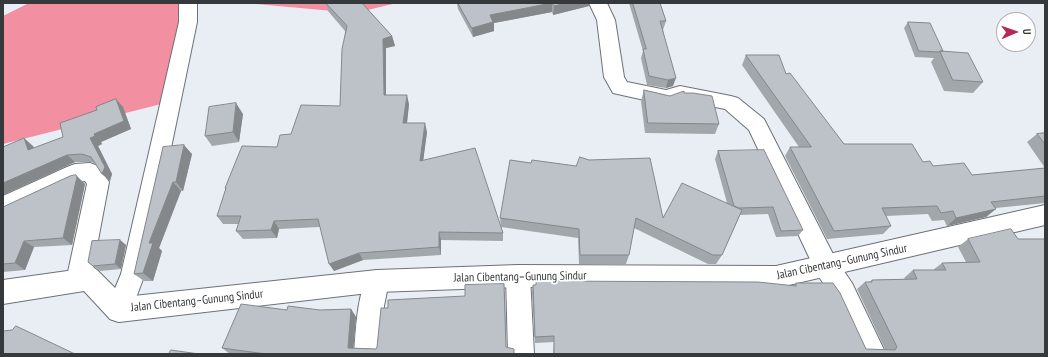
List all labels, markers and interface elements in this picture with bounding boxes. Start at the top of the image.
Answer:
north arrow [996,12,1036,52]
text: U [1020,29,1034,35]
street label: Jalan Cibentang–Gunung Sindur [776,241,908,283]
street label: Jalan Cibentang–Gunung Sindur [453,269,587,285]
street label: Jalan Cibentang–Gunung Sindur [130,287,264,315]

